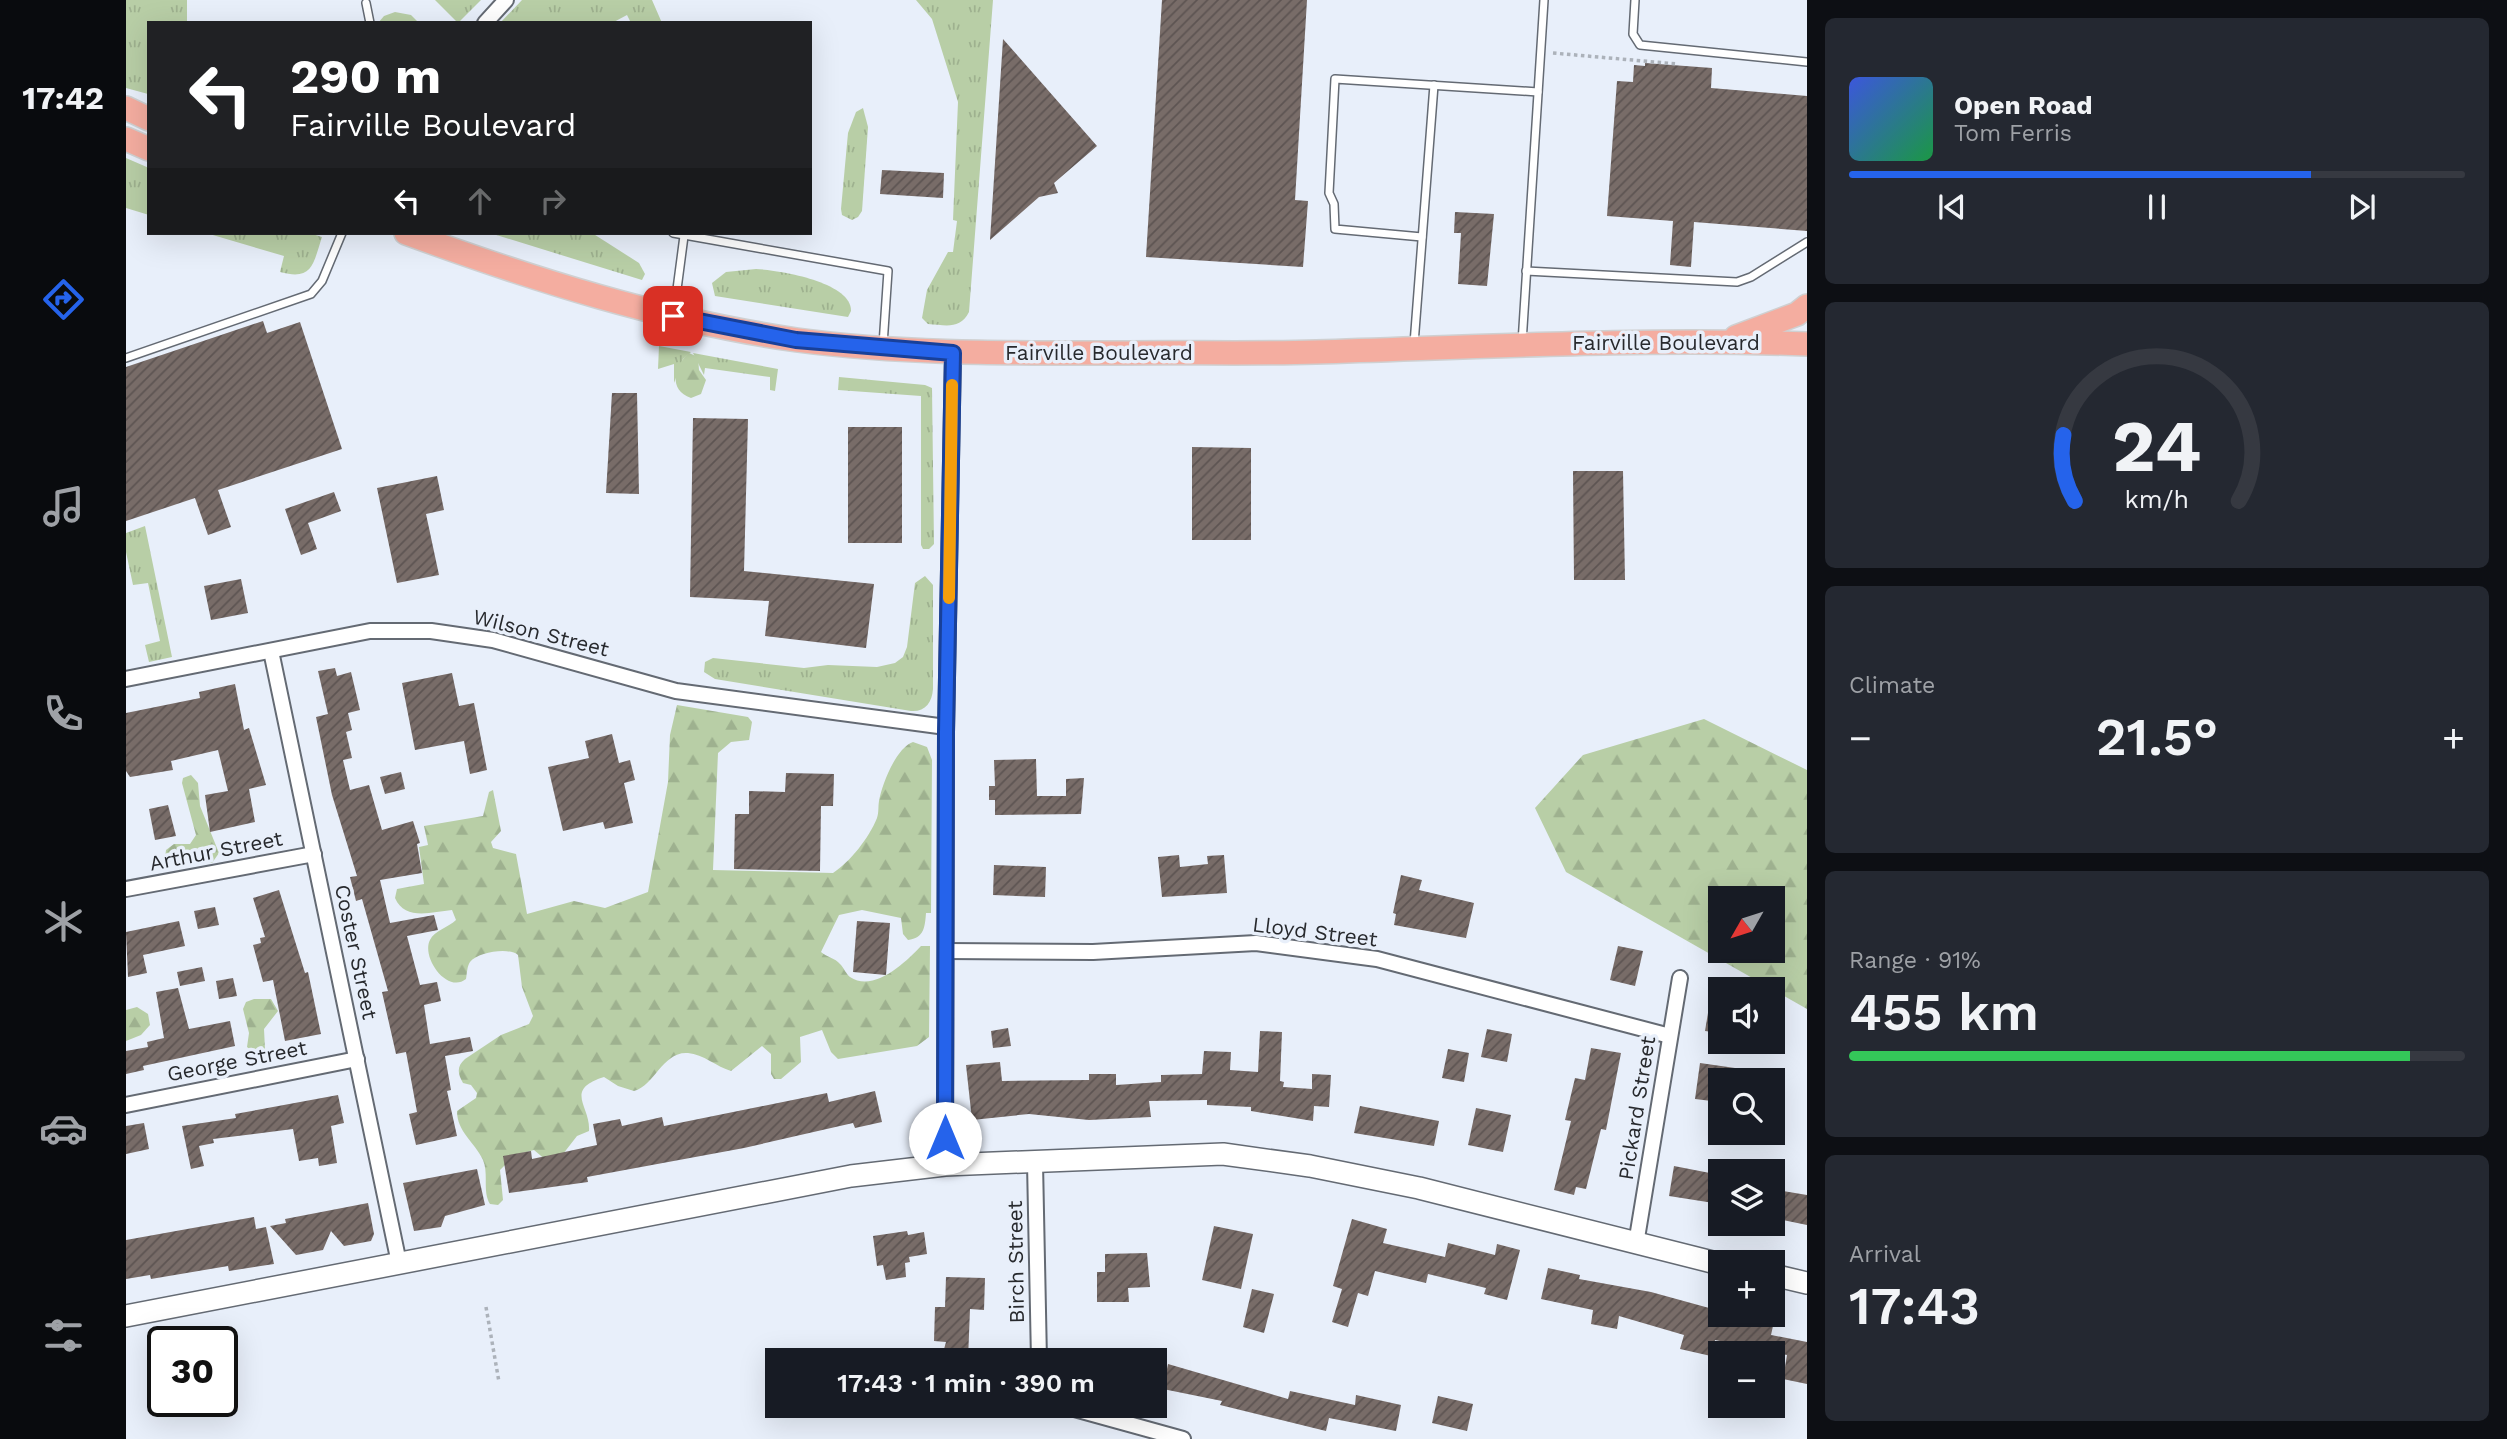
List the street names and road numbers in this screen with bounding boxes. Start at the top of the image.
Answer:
street label: Fairville Boulevard [1572,330,1760,355]
street label: Fairville Boulevard [1005,340,1193,365]
street label: Wilson Street [471,604,612,662]
street label: Arthur Street [147,825,285,876]
street label: Coster Street [330,882,383,1022]
street label: Lloyd Street [1251,911,1379,952]
street label: Pickard Street [1613,1034,1660,1182]
street label: George Street [165,1035,309,1086]
street label: Birch Street [1002,1200,1029,1324]

